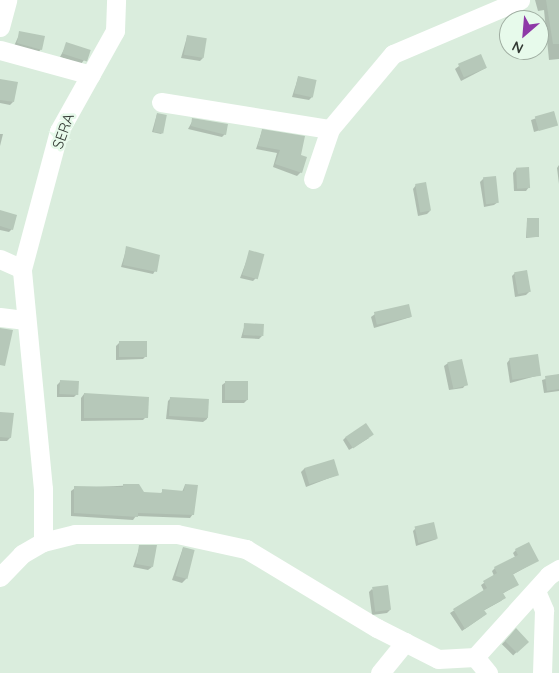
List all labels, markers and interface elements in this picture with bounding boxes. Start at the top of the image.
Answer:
north arrow [499,10,549,60]
text: N [509,37,526,58]
street label: SERA [48,111,78,151]

